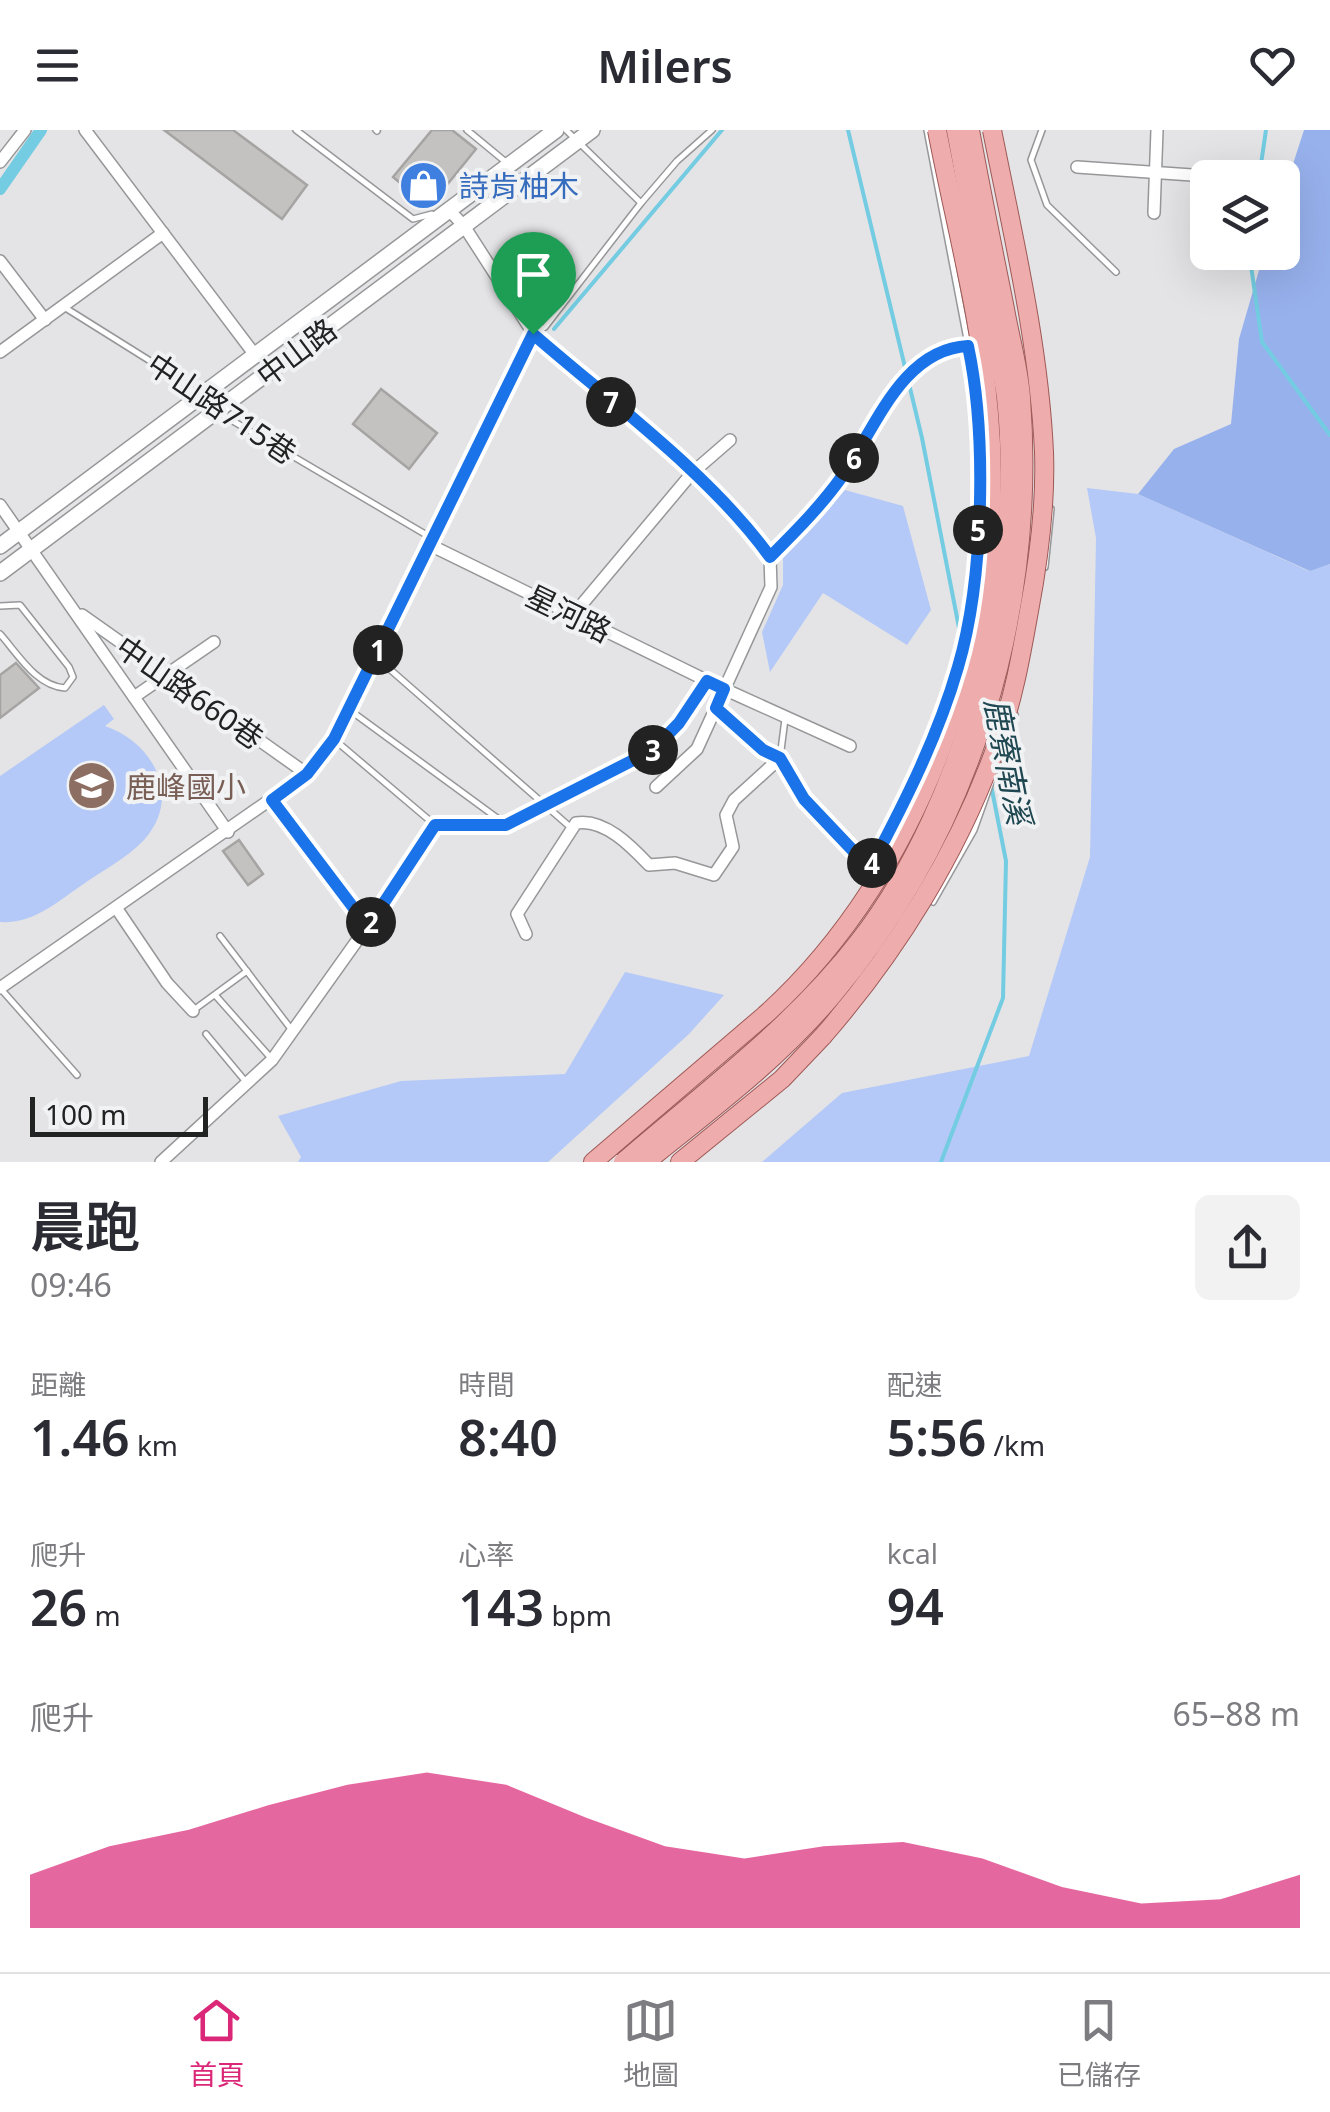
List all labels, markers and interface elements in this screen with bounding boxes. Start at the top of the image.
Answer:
text: Milers [597,35,733,96]
icon: menu [30,38,85,93]
icon: heart [1245,38,1300,93]
shop icon: 詩肯柚木 [398,159,450,211]
map controls [1190,160,1300,270]
button: layers [1190,160,1300,270]
place label: 詩肯柚木 [459,165,579,206]
pin [491,232,576,335]
icon: arrive [506,247,561,302]
street label: 中山路 [248,309,344,395]
street label: 中山路715巷 [139,343,305,473]
pin: 7 [586,377,636,427]
text: 7 [603,383,619,421]
pin: 6 [829,433,879,483]
text: 6 [846,439,862,477]
pin: 5 [953,505,1003,555]
text: 5 [970,511,986,549]
street label: 星河路 [520,575,618,651]
pin: 1 [353,625,403,675]
street label: 中山路660巷 [108,626,272,758]
text: 1 [370,631,386,669]
water label: 鹿寮南溪 [976,694,1043,832]
pin: 3 [628,725,678,775]
text: 3 [645,731,661,769]
school or university icon: 鹿峰國小 [65,760,117,812]
place label: 鹿峰國小 [126,766,246,807]
pin: 4 [847,838,897,888]
text: 4 [864,844,880,882]
pin: 2 [346,897,396,947]
text: 2 [363,903,379,941]
scale bar [30,1092,208,1136]
text: 100 m [45,1095,127,1133]
text: 晨跑 [30,1188,140,1263]
button: share [1195,1195,1300,1300]
text: 09:46 [30,1263,112,1306]
text: 距離 [30,1365,86,1403]
text: 時間 [458,1365,514,1403]
text: 配速 [887,1365,943,1403]
text: 1.46 [30,1403,130,1471]
text: 8:40 [458,1403,558,1471]
text: 5:56 [887,1403,986,1471]
text: km [130,1426,178,1464]
text: /km [986,1426,1045,1464]
text: kcal [887,1534,938,1572]
text: 爬升 [30,1535,86,1573]
text: 心率 [458,1535,514,1573]
text: 94 [887,1572,944,1640]
text: 26 [30,1573,87,1641]
text: 143 [458,1573,544,1641]
text: m [87,1596,121,1634]
text: bpm [544,1596,612,1634]
text: 65–88 m [1173,1692,1300,1735]
text: 爬升 [30,1695,94,1738]
tab: 首頁 [189,1993,245,2093]
tab: 地圖 [623,1993,679,2093]
tab: 已儲存 [1057,1993,1141,2093]

